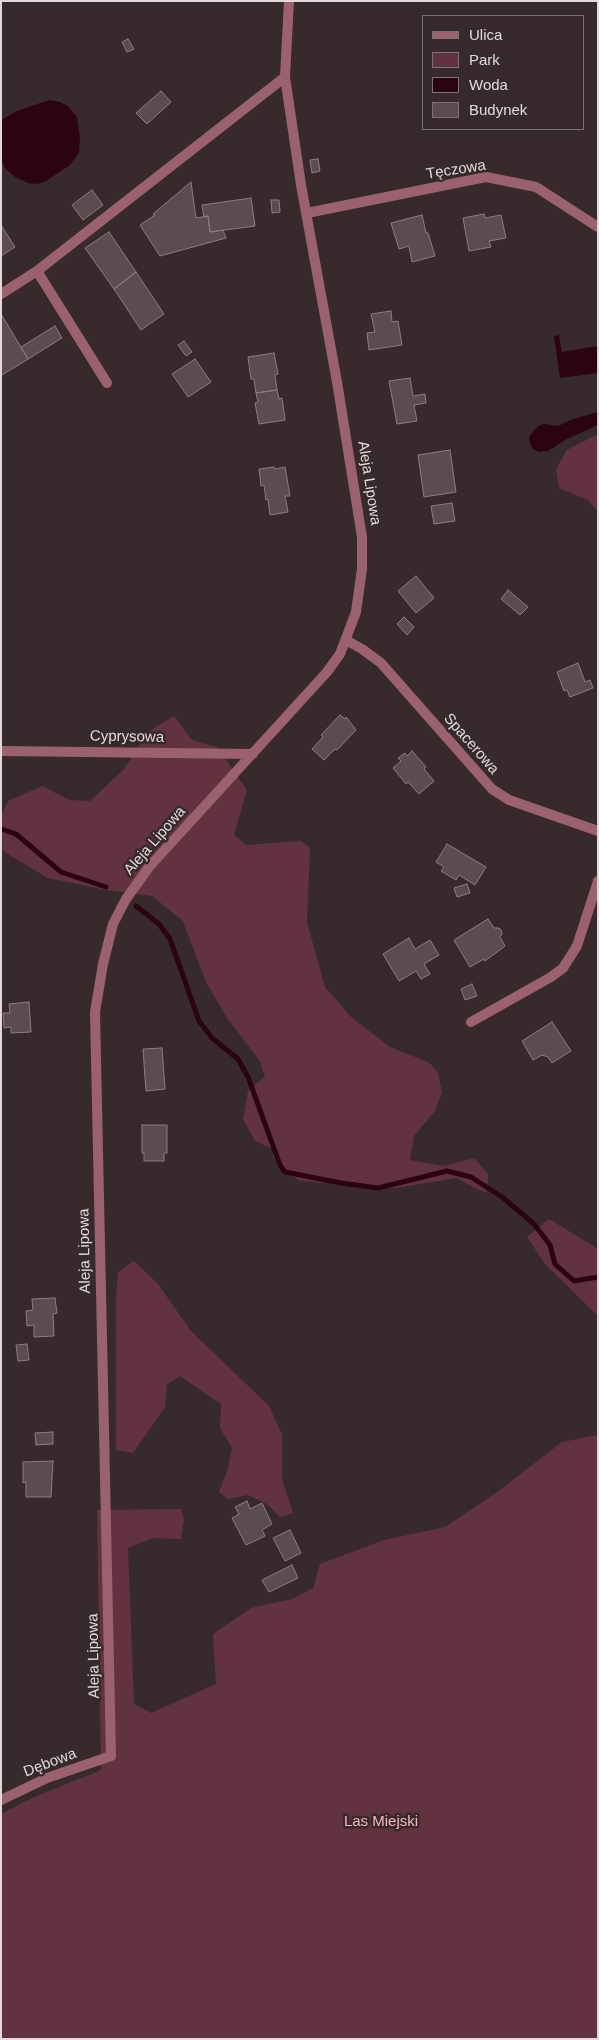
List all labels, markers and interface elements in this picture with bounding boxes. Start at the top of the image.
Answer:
legend [422,15,584,130]
text: Ulica [469,26,502,43]
text: Park [469,51,500,68]
text: Woda [469,76,508,93]
text: Budynek [469,101,527,118]
street label: Tęczowa [425,156,487,184]
street label: Aleja Lipowa [353,440,385,526]
street label: Spacerowa [440,710,502,778]
street label: Cyprysowa [90,727,164,747]
street label: Aleja Lipowa [120,803,190,879]
street label: Aleja Lipowa [75,1208,95,1294]
street label: Aleja Lipowa [84,1613,104,1699]
street label: Dębowa [21,1745,79,1781]
park label: Las Miejski [344,1813,418,1831]

